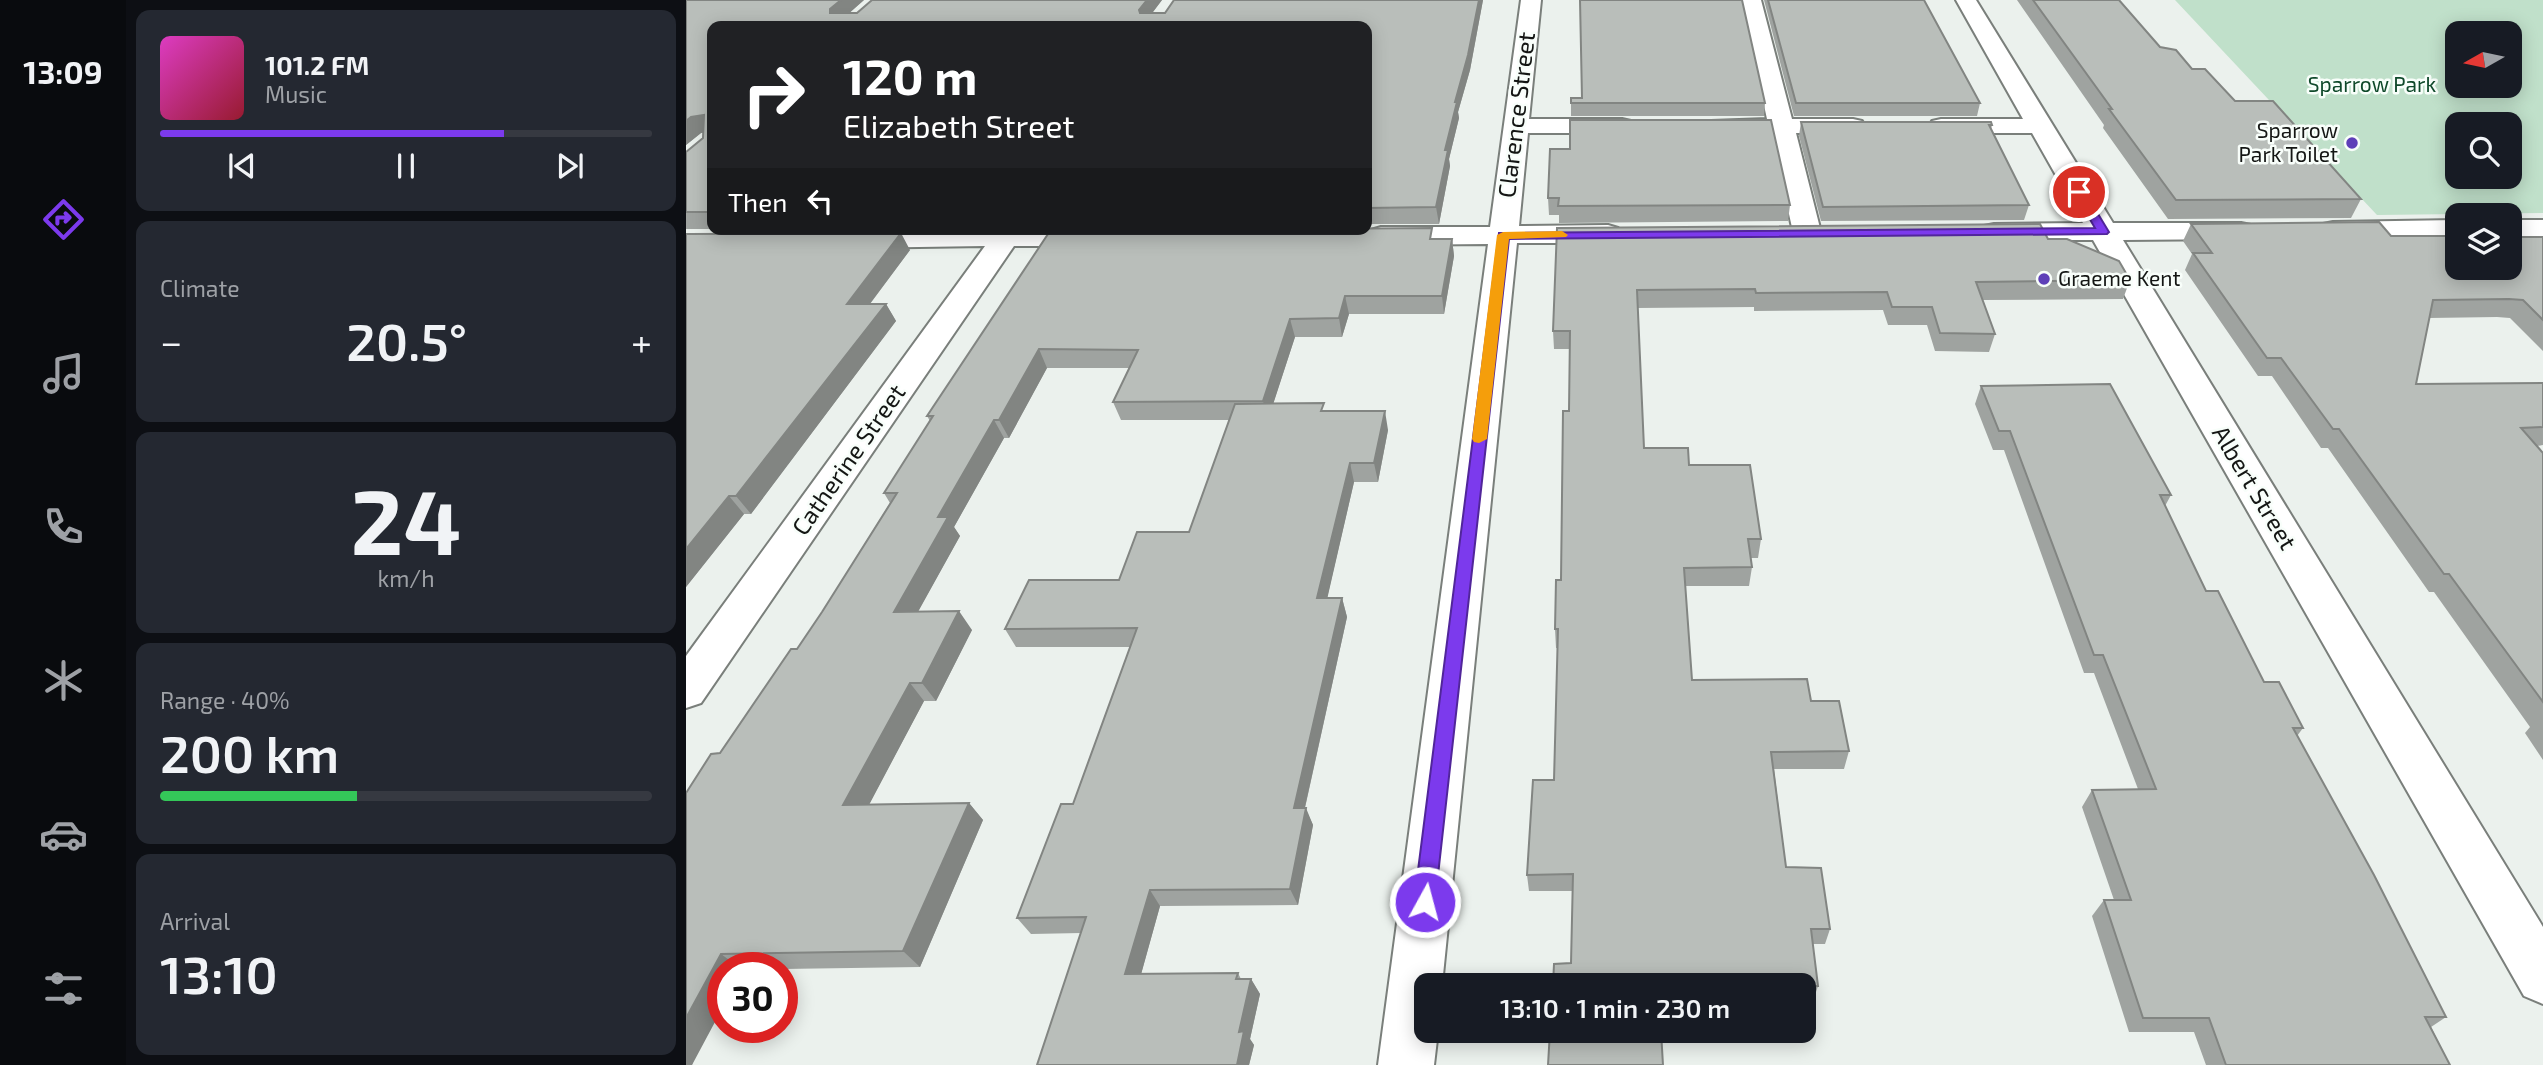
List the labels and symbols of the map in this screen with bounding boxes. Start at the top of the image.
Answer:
north arrow [2445,21,2522,98]
street label: Clarence Street [1491,30,1540,199]
park label: Sparrow Park [2308,71,2437,96]
place label: Sparrow Park Toilet [2239,117,2338,166]
marker: Sparrow Park Toilet [2344,135,2360,151]
pin [2049,162,2109,222]
place label: Graeme Kent [2058,265,2180,290]
marker: Graeme Kent [2036,271,2052,287]
street label: Catherine Street [785,378,910,540]
street label: Albert Street [2207,420,2304,554]
position arrow [1388,865,1462,939]
speed limit sign: 30 [707,952,798,1043]

